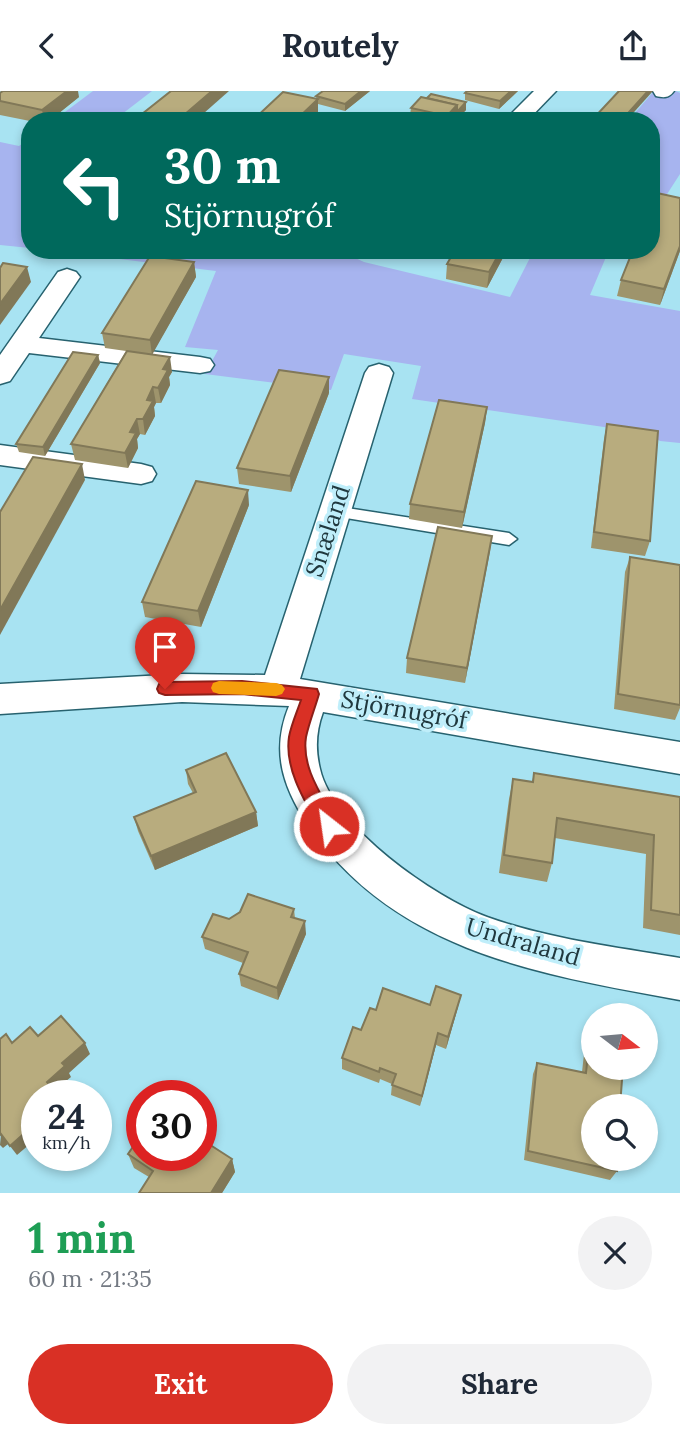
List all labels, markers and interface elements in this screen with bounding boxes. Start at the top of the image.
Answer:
text: Routely [281,25,399,66]
icon: back [28,27,66,65]
icon: share [614,27,652,65]
text: 30 m [164,134,281,196]
icon: left [49,140,140,231]
text: Stjörnugróf [164,195,335,236]
street label: Snæland [298,481,357,581]
pin [135,617,195,689]
icon: arrive [146,628,184,666]
street label: Stjörnugróf [338,683,472,736]
position arrow [292,789,366,863]
street label: Undraland [462,910,584,973]
north arrow [581,1003,658,1080]
map controls [581,1003,658,1171]
speed limit sign: 30 [126,1080,217,1171]
text: 24 [48,1094,85,1139]
button: search [581,1094,658,1171]
text: km/h [42,1131,91,1154]
text: 1 min [28,1211,135,1265]
button: close [578,1216,652,1290]
text: 60 m · 21:35 [28,1264,152,1293]
button: Exit [28,1344,333,1424]
button: Share [347,1344,652,1424]

